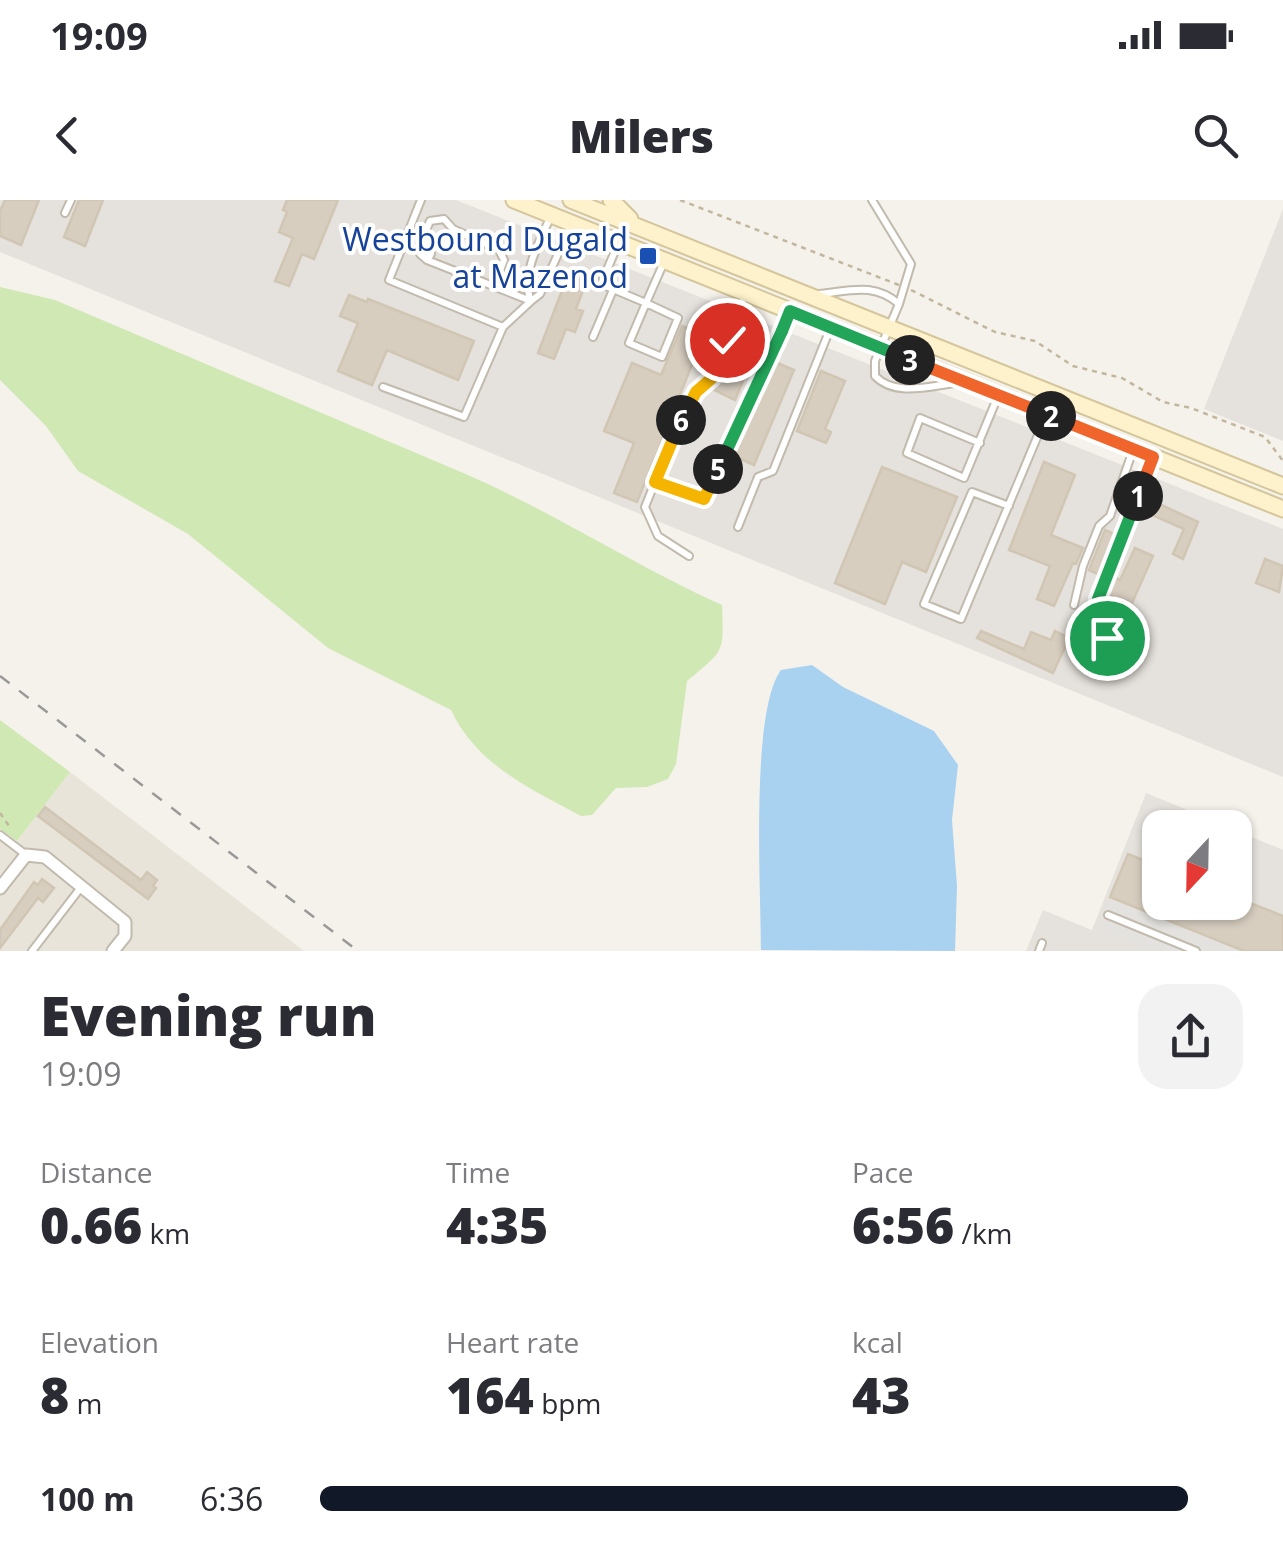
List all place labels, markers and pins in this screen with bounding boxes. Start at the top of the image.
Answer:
place label: Westbound Dugald at Mazenod [342,217,628,297]
marker: Westbound Dugald at Mazenod [637,245,659,267]
pin [685,298,770,383]
pin: 3 [885,335,935,385]
pin: 2 [1026,391,1076,441]
pin: 6 [656,395,706,445]
pin: 5 [693,444,743,494]
pin: 1 [1113,471,1163,521]
pin [1065,596,1150,681]

